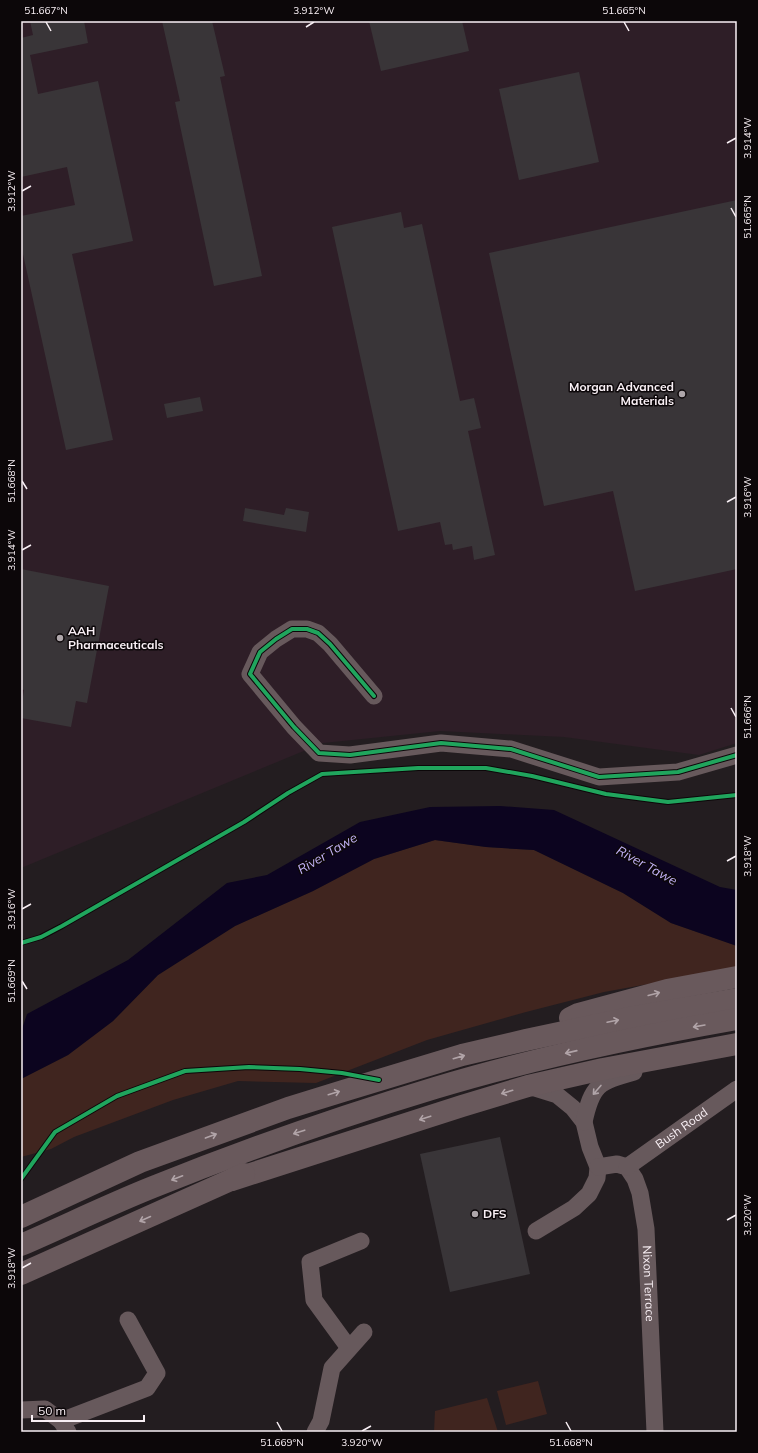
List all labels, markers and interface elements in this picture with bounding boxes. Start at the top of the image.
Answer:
text: 51.667°N [24,4,68,17]
text: 3.912°W [293,4,335,17]
text: 51.665°N [602,4,646,17]
text: 3.914°W [741,117,754,159]
text: 3.912°W [5,170,18,212]
text: 51.665°N [741,195,754,239]
place label: Morgan Advanced Materials [569,379,674,408]
marker: Morgan Advanced Materials [677,389,687,399]
text: 51.668°N [5,459,18,503]
text: 3.916°W [741,476,754,518]
text: 3.914°W [5,529,18,571]
place label: AAH Pharmaceuticals [68,623,164,652]
marker: AAH Pharmaceuticals [55,633,65,643]
text: 51.666°N [741,695,754,739]
water label: River Tawe [294,829,360,877]
text: 3.918°W [741,835,754,877]
water label: River Tawe [614,842,680,888]
text: 3.916°W [5,888,18,930]
text: 51.669°N [5,959,18,1003]
one-way arrow [647,989,660,997]
one-way arrow [606,1017,619,1025]
one-way arrow [693,1022,706,1030]
one-way arrow [565,1049,578,1056]
one-way arrow [452,1052,465,1060]
one-way arrow [592,1084,601,1095]
one-way arrow [328,1089,341,1096]
one-way arrow [501,1089,514,1096]
street label: Bush Road [652,1104,710,1152]
one-way arrow [418,1115,431,1122]
one-way arrow [293,1129,306,1136]
one-way arrow [205,1131,217,1139]
one-way arrow [172,1174,184,1182]
text: 3.920°W [741,1194,754,1236]
place label: DFS [483,1206,507,1221]
marker: DFS [470,1209,480,1219]
one-way arrow [140,1215,152,1223]
street label: Nixon Terrace [640,1245,658,1322]
text: 3.918°W [5,1247,18,1289]
scale bar [32,1397,144,1423]
text: 50 m [38,1403,66,1418]
text: 51.669°N [260,1436,304,1449]
text: 3.920°W [341,1436,383,1449]
text: 51.668°N [549,1436,593,1449]

